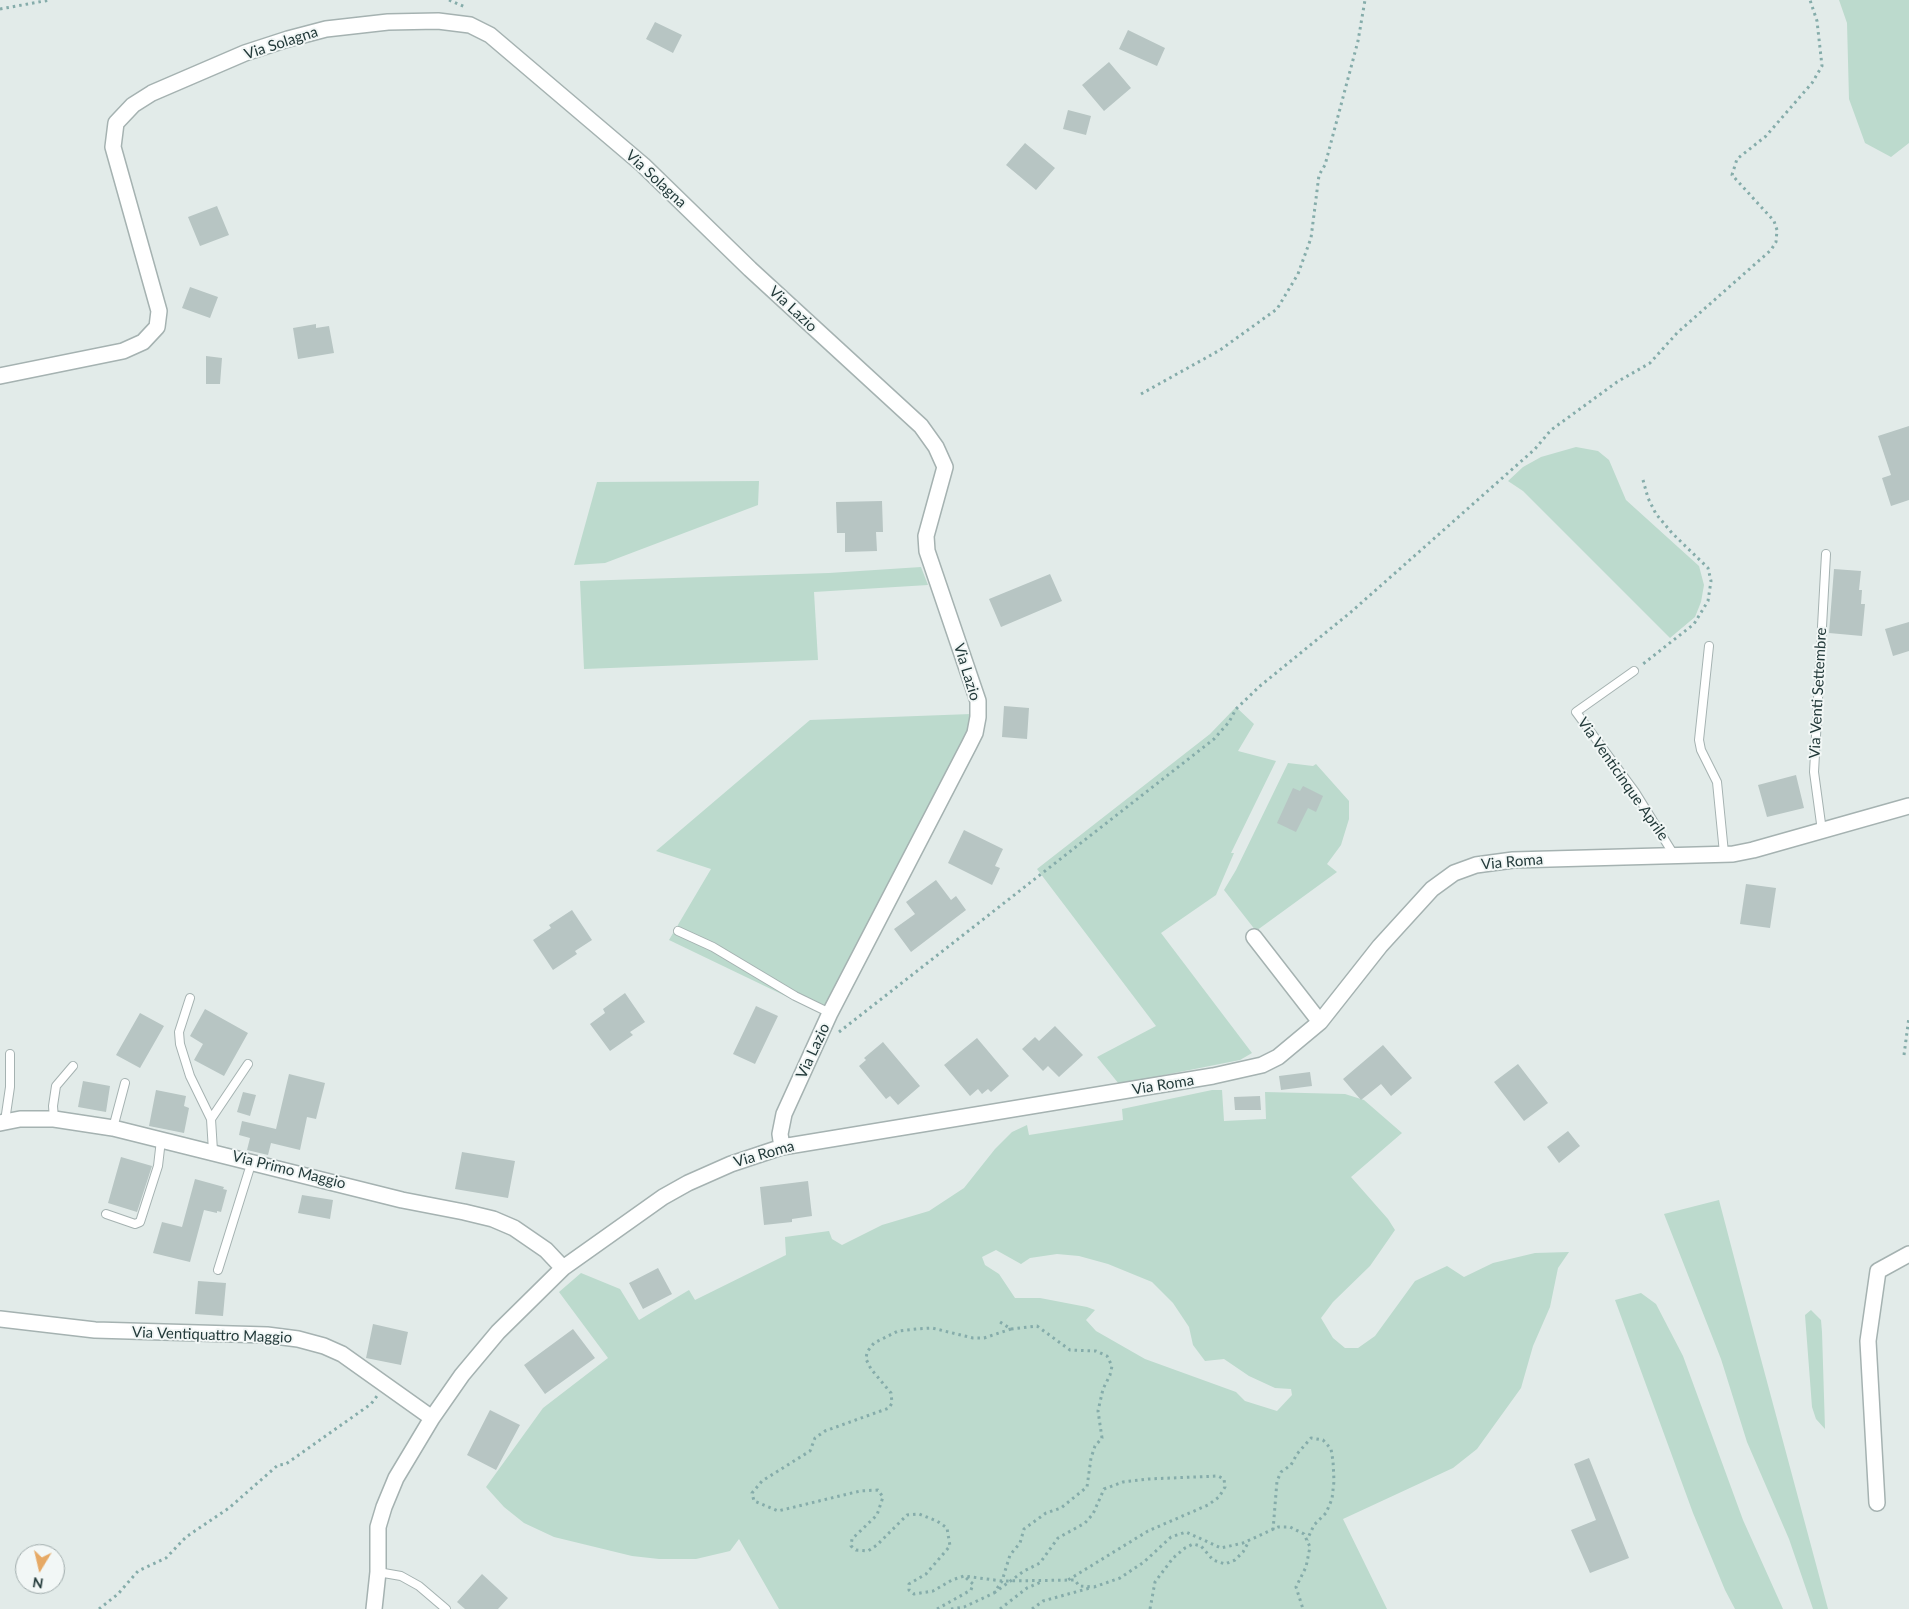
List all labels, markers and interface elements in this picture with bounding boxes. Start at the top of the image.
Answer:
street label: Via Solagna [242,23,320,63]
street label: Via Solagna [622,146,690,212]
street label: Via Lazio [765,282,821,336]
street label: Via Venti Settembre [1806,627,1830,759]
street label: Via Lazio [950,641,984,703]
street label: Via Venticinque Aprile [1574,714,1672,844]
street label: Via Roma [1480,850,1544,874]
street label: Via Lazio [792,1020,834,1082]
street label: Via Roma [1131,1071,1195,1099]
street label: Via Roma [732,1137,796,1171]
street label: Via Primo Maggio [230,1147,348,1193]
street label: Via Ventiquattro Maggio [132,1323,292,1347]
north arrow [15,1544,65,1594]
text: N [31,1574,44,1593]

